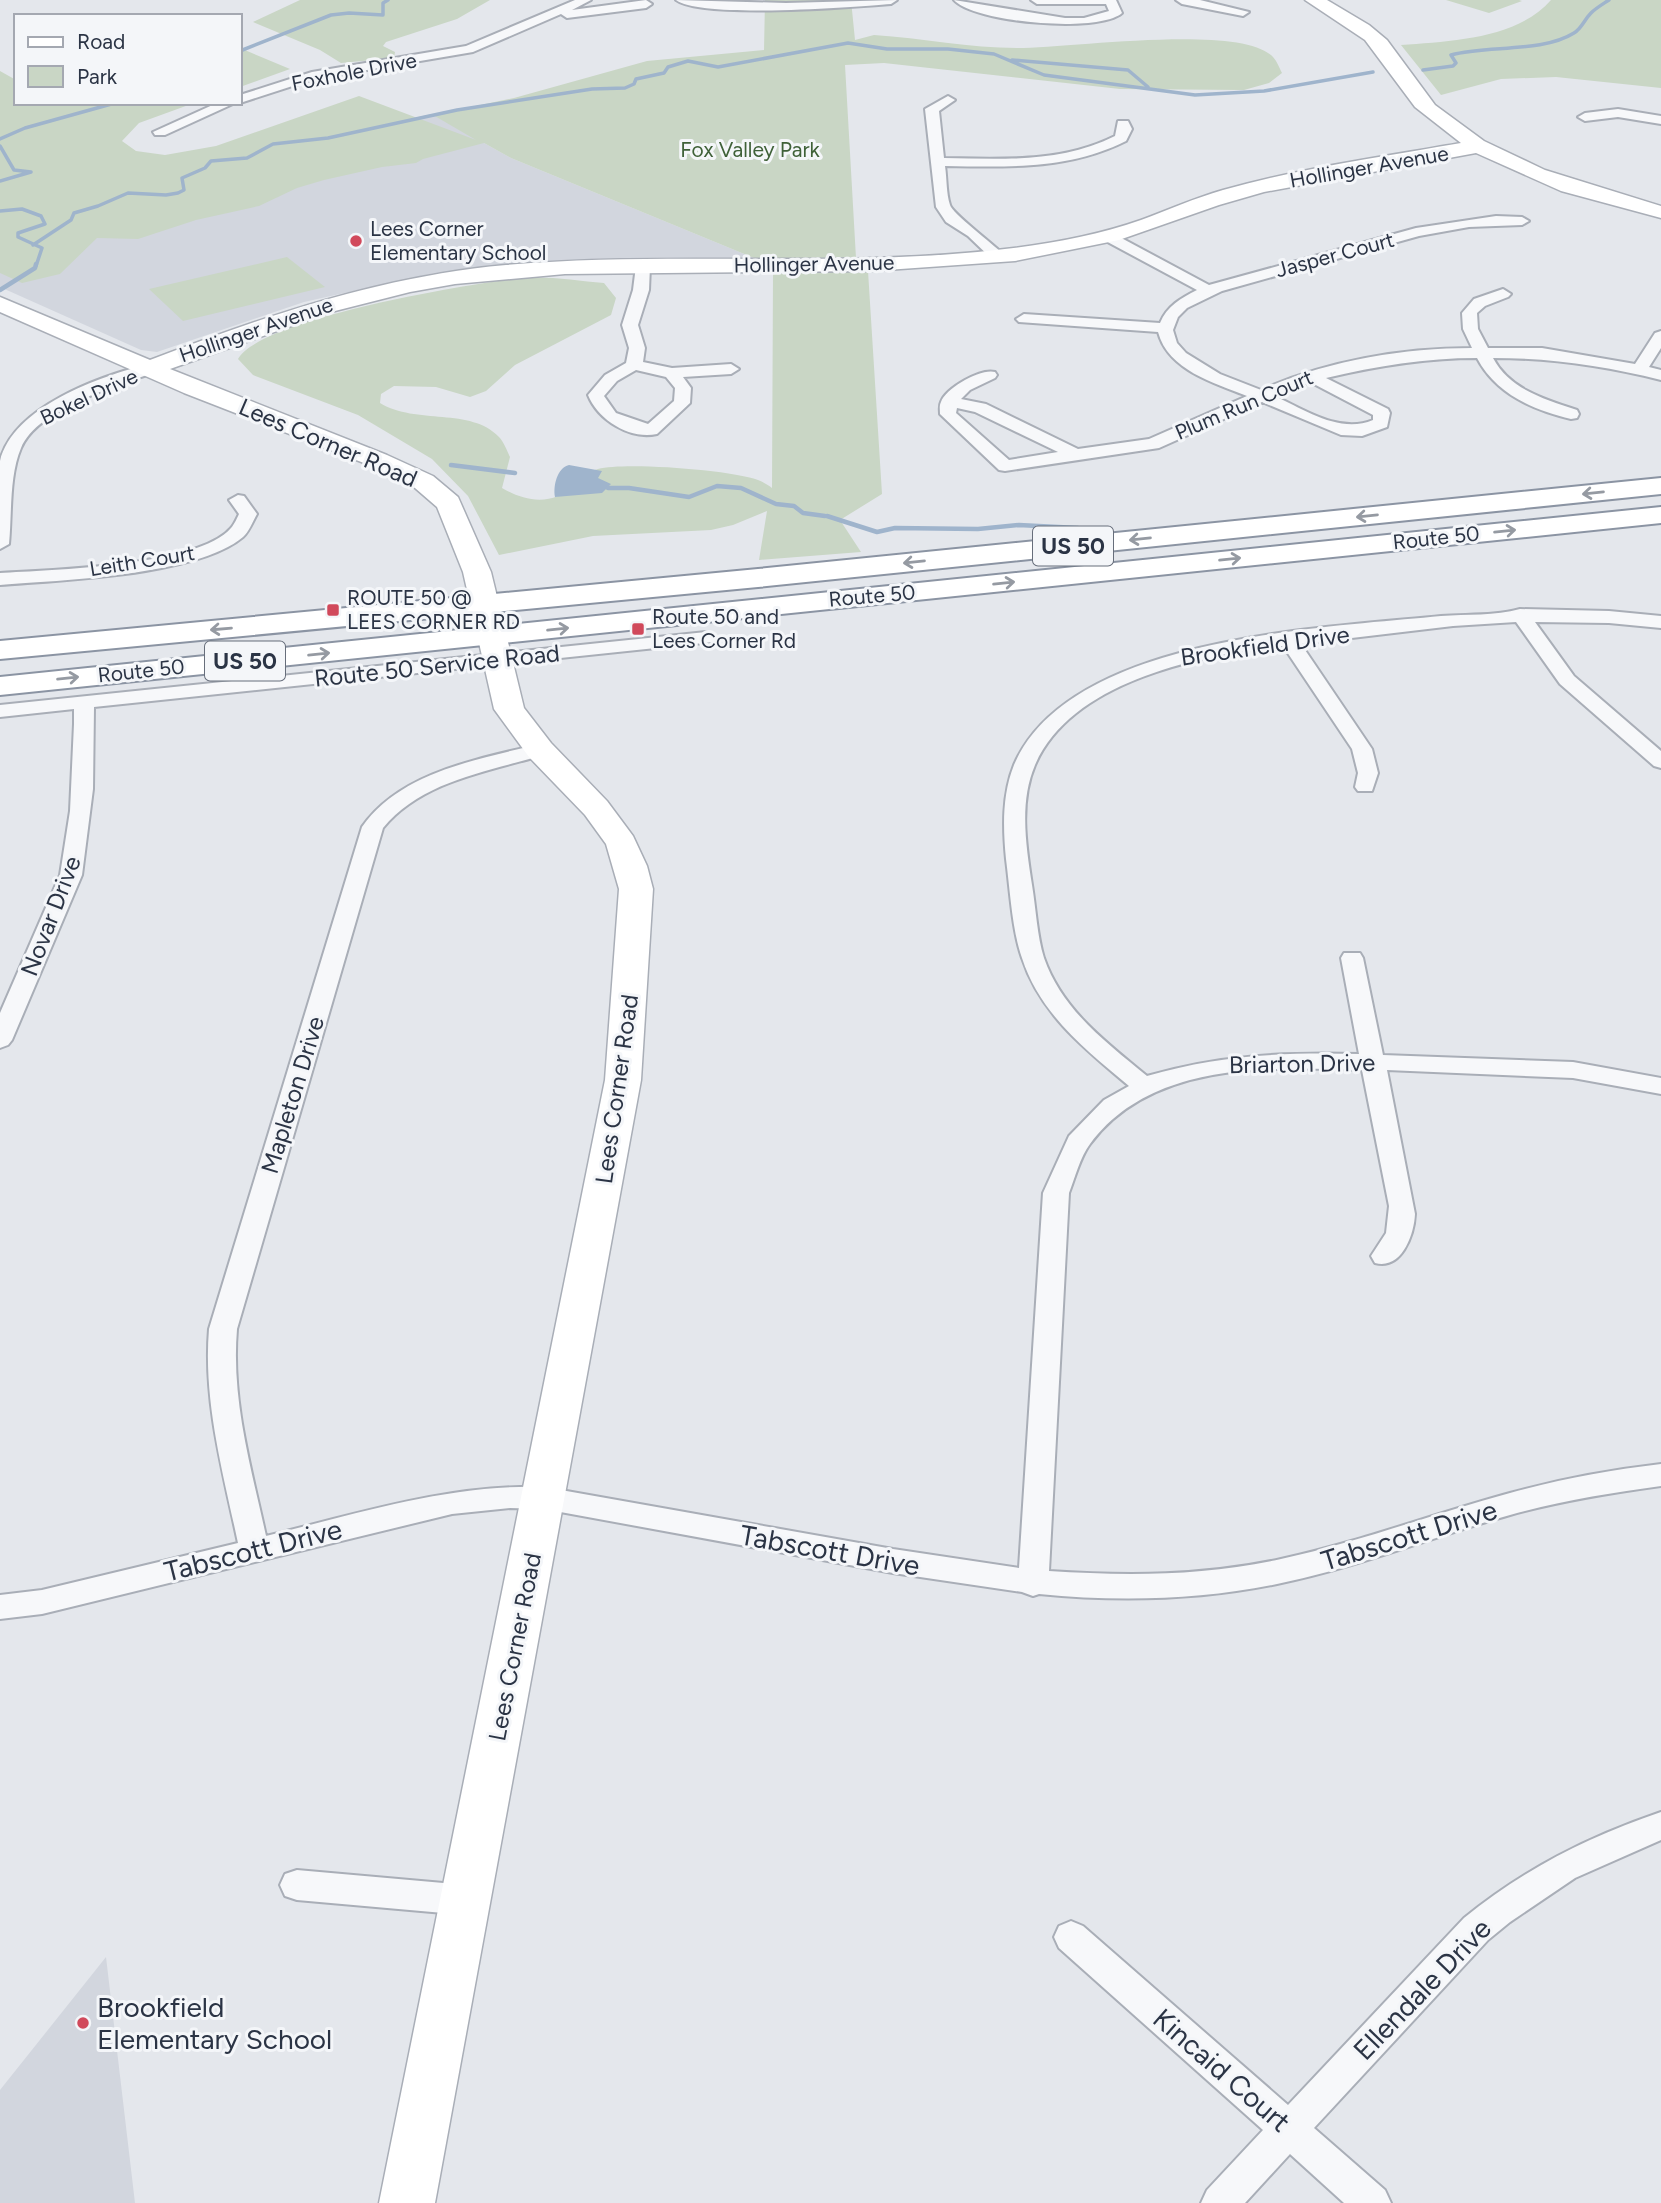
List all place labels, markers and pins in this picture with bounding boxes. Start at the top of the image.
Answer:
place label: Lees Corner Elementary School [370,216,546,265]
marker: Lees Corner Elementary School [348,233,364,249]
place label: ROUTE 50 @ LEES CORNER RD [347,585,520,634]
marker: ROUTE 50 @ LEES CORNER RD [325,602,341,618]
place label: Route 50 and Lees Corner Rd [652,604,796,653]
marker: Route 50 and Lees Corner Rd [630,621,646,637]
place label: Brookfield Elementary School [97,1990,332,2056]
marker: Brookfield Elementary School [75,2015,91,2031]

